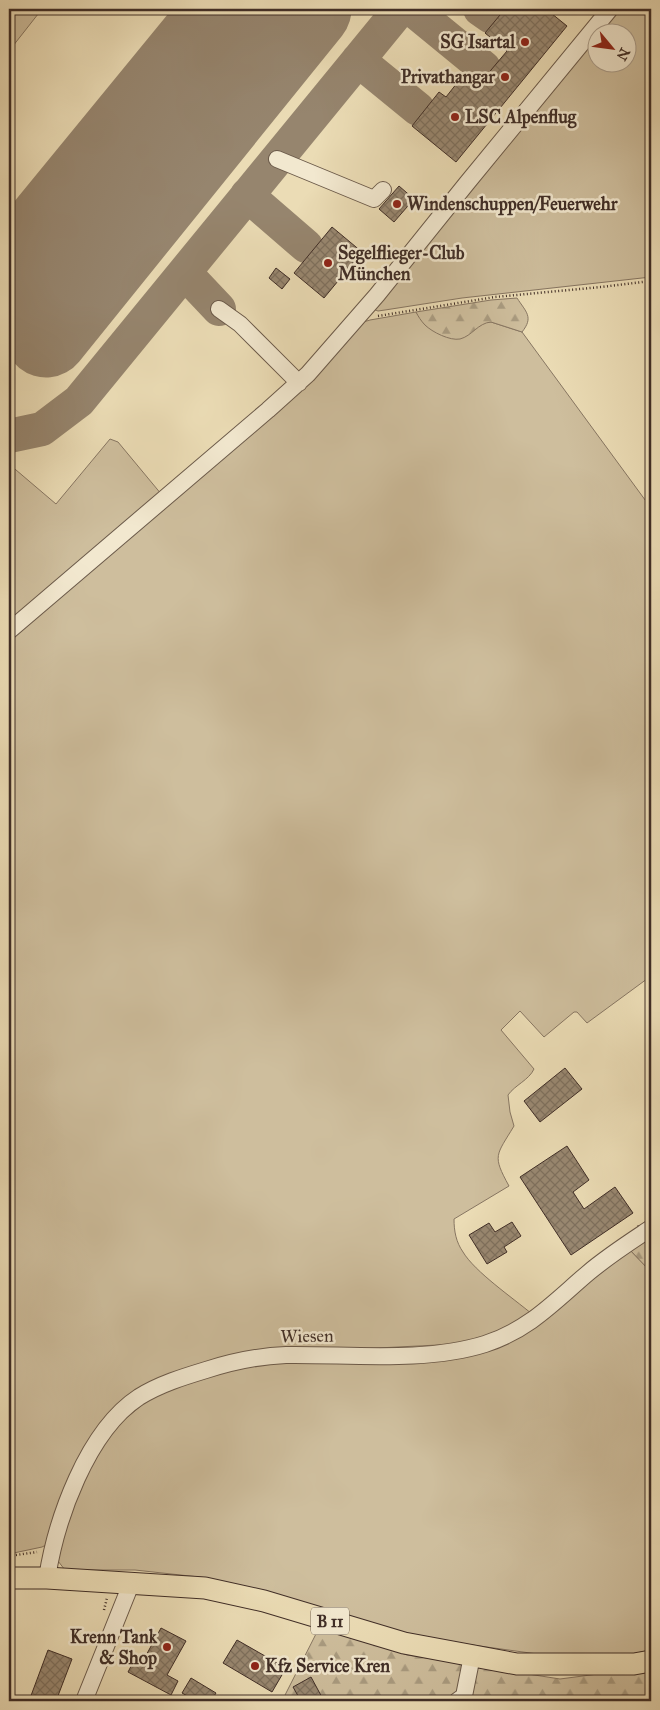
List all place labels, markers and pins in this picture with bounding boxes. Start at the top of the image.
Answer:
place label: SG Isartal [440,31,516,53]
marker: SG Isartal [519,36,531,48]
place label: Privathangar [401,66,496,89]
marker: Privathangar [499,71,511,83]
place label: LSC Alpenflug [465,106,577,129]
marker: LSC Alpenflug [449,111,461,123]
place label: Windenschuppen/Feuerwehr [407,193,619,216]
marker: Windenschuppen/Feuerwehr [391,198,403,210]
place label: Segelflieger-Club München [338,242,465,285]
marker: Segelflieger-Club München [322,257,334,269]
place label: Krenn Tank & Shop [70,1626,158,1670]
marker: Krenn Tank & Shop [161,1641,173,1653]
place label: Kfz Service Kren [265,1655,390,1677]
marker: Kfz Service Kren [249,1660,261,1672]

